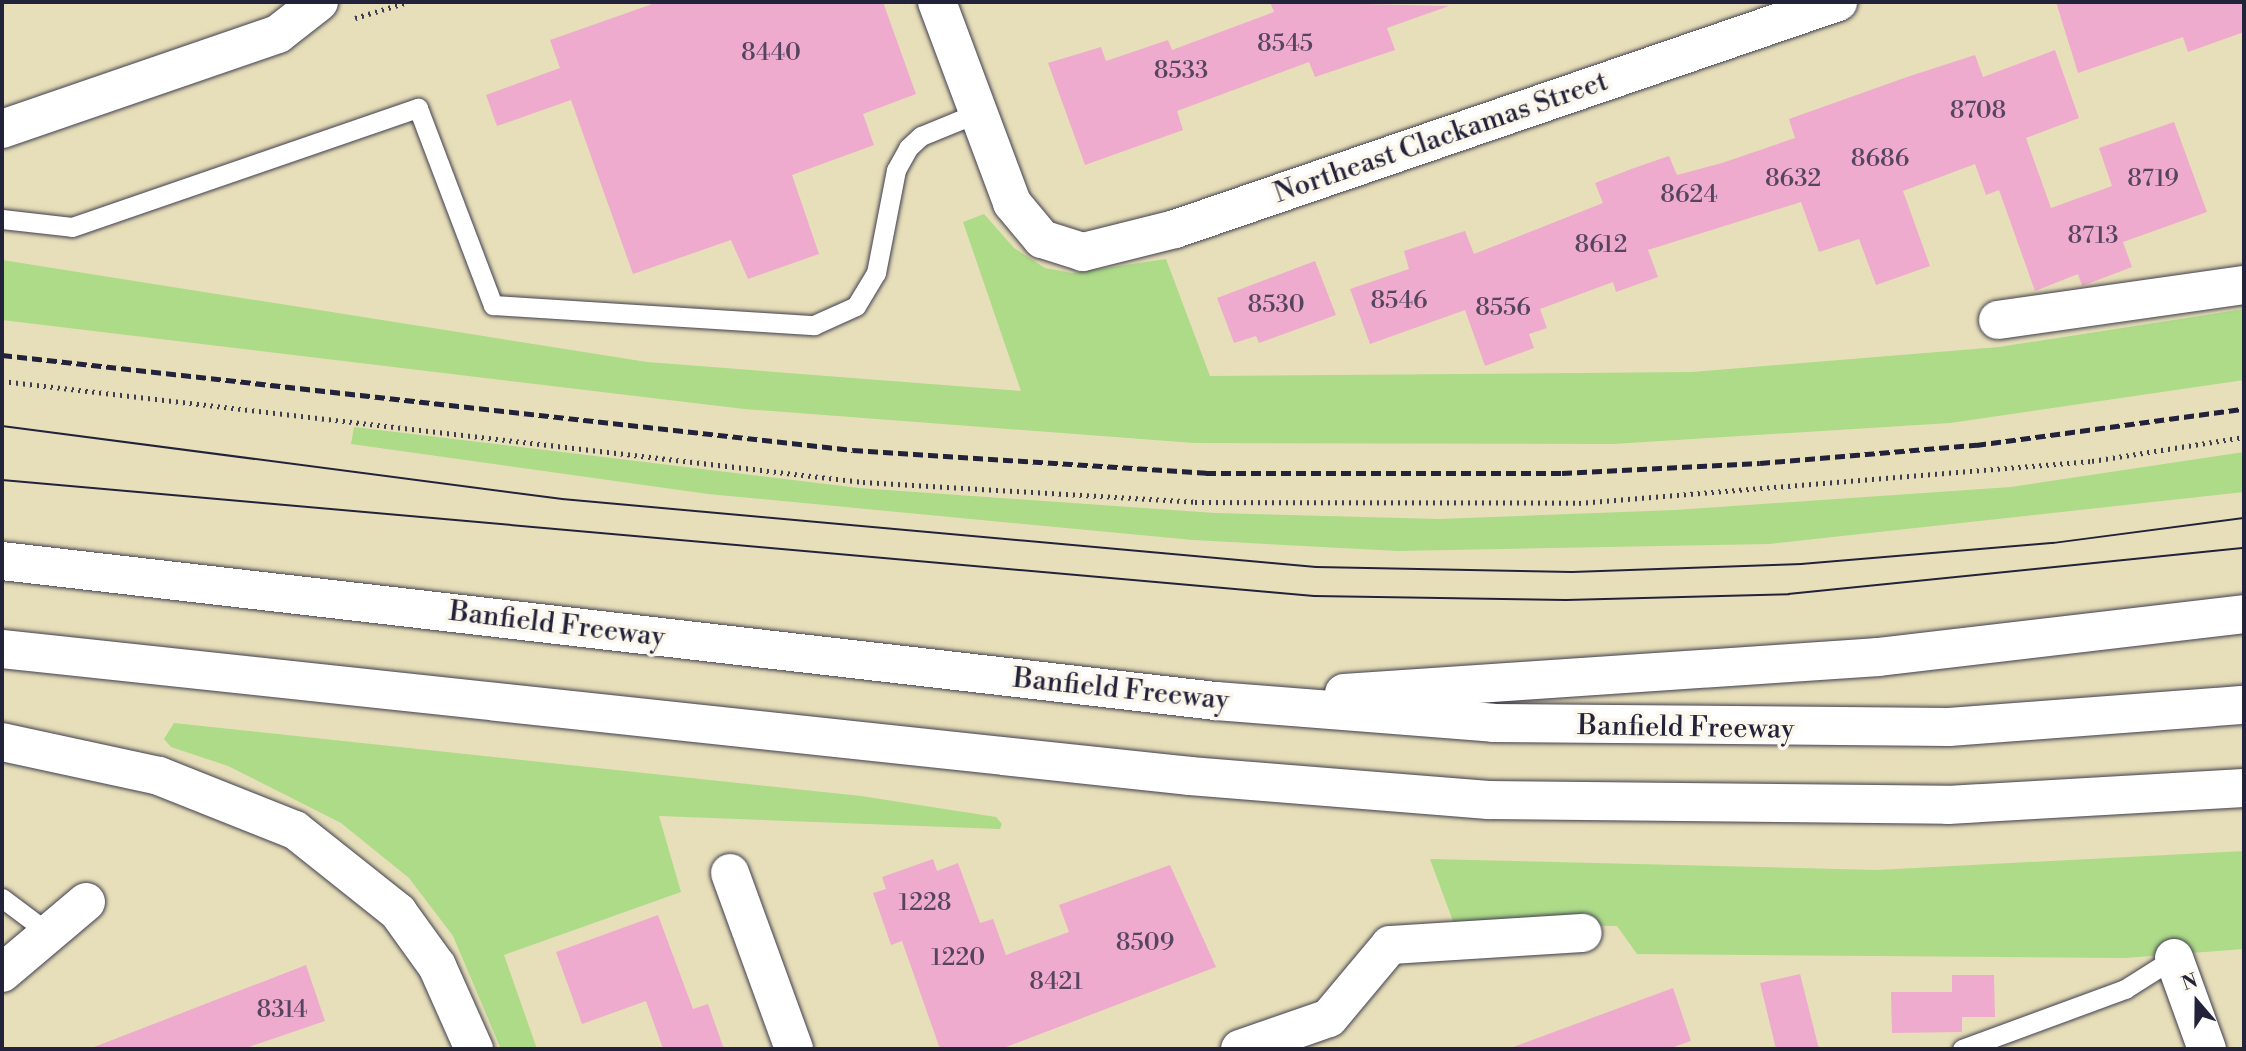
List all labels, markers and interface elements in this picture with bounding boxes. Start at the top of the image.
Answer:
house number: 8545 [1257,31,1313,59]
house number: 8440 [741,40,801,68]
house number: 8533 [1154,58,1208,86]
street label: Northeast Clackamas Street [1270,65,1612,211]
house number: 8708 [1950,98,2006,126]
house number: 8686 [1851,146,1909,174]
house number: 8632 [1765,166,1821,194]
house number: 8719 [2127,166,2179,194]
house number: 8624 [1660,182,1718,210]
house number: 8713 [2068,223,2118,251]
house number: 8612 [1574,232,1628,260]
house number: 8546 [1370,288,1428,316]
house number: 8530 [1247,292,1305,320]
house number: 8556 [1475,295,1531,323]
street label: Banfield Freeway [447,595,667,655]
street label: Banfield Freeway [1011,662,1231,718]
street label: Banfield Freeway [1577,709,1795,747]
house number: 1228 [899,890,951,918]
house number: 8509 [1116,930,1174,958]
house number: 1220 [931,945,985,973]
north arrow [2162,967,2232,1037]
text: N [2179,968,2201,996]
house number: 8421 [1029,969,1083,997]
house number: 8314 [256,997,308,1025]

